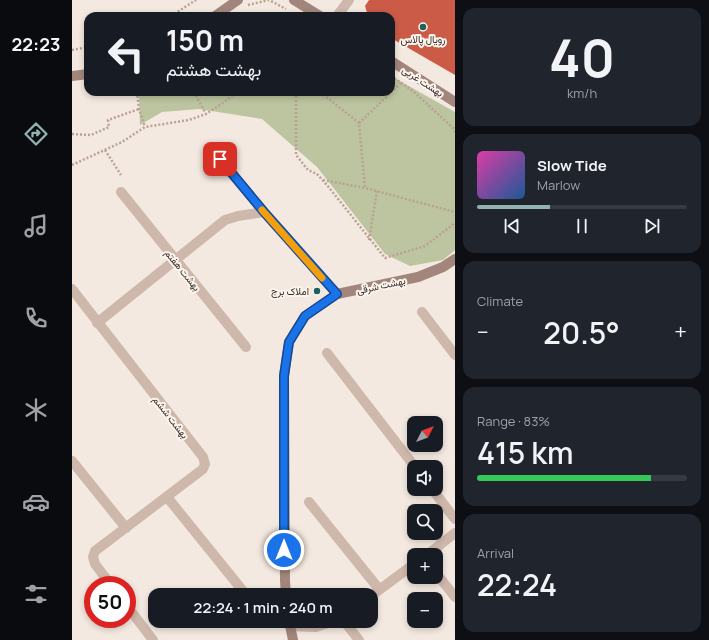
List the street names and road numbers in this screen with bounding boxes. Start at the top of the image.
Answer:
street label: بهشت غربی [400,62,447,100]
street label: بهشت هفتم [162,246,204,294]
street label: بهشت شرقی [355,273,407,297]
street label: بهشت ششم [150,393,192,441]

